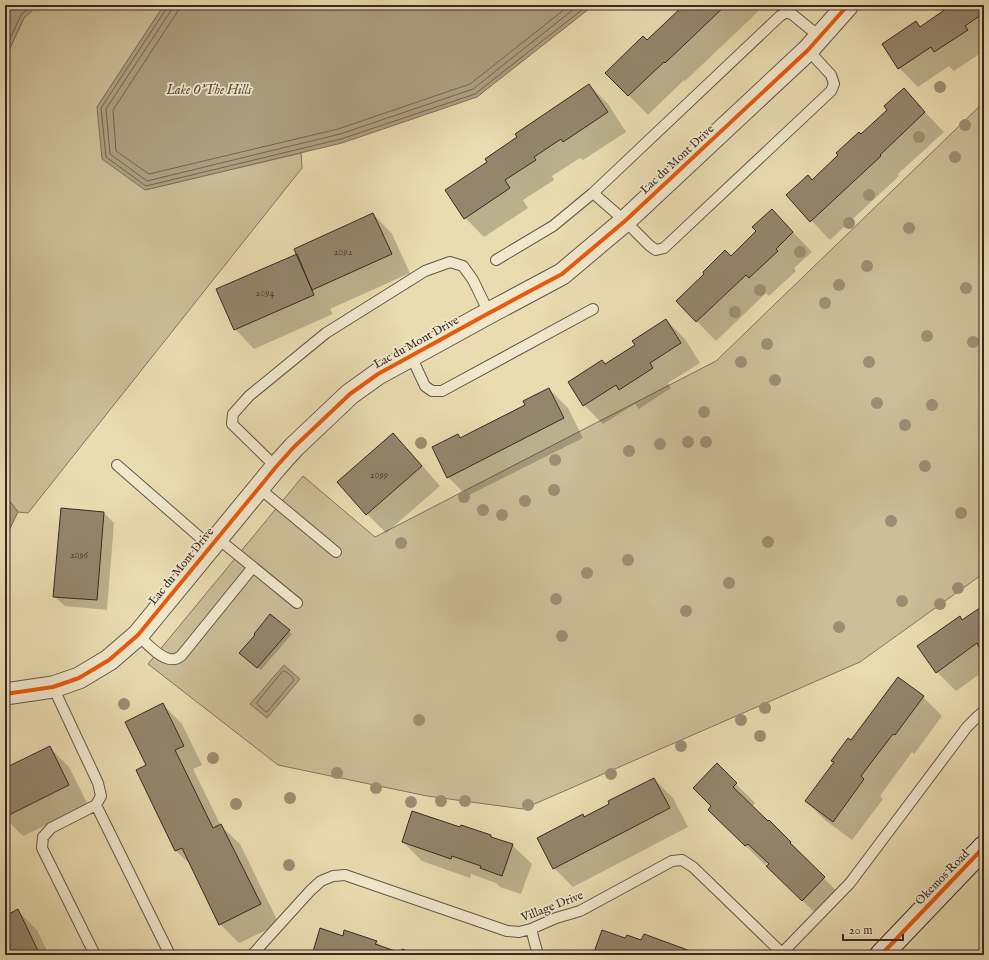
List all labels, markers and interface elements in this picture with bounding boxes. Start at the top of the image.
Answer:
water label: Lake O'The Hills [165,82,252,99]
street label: Lac du Mont Drive [637,121,718,197]
house number: 2092 [334,246,353,259]
house number: 2094 [256,287,275,300]
street label: Lac du Mont Drive [371,313,462,372]
house number: 2099 [370,469,388,482]
street label: Lac du Mont Drive [146,524,218,608]
house number: 2096 [70,549,89,562]
street label: Okemos Road [912,846,973,908]
street label: Village Drive [518,888,586,926]
scale bar [843,916,903,942]
text: 20 m [849,923,872,938]

